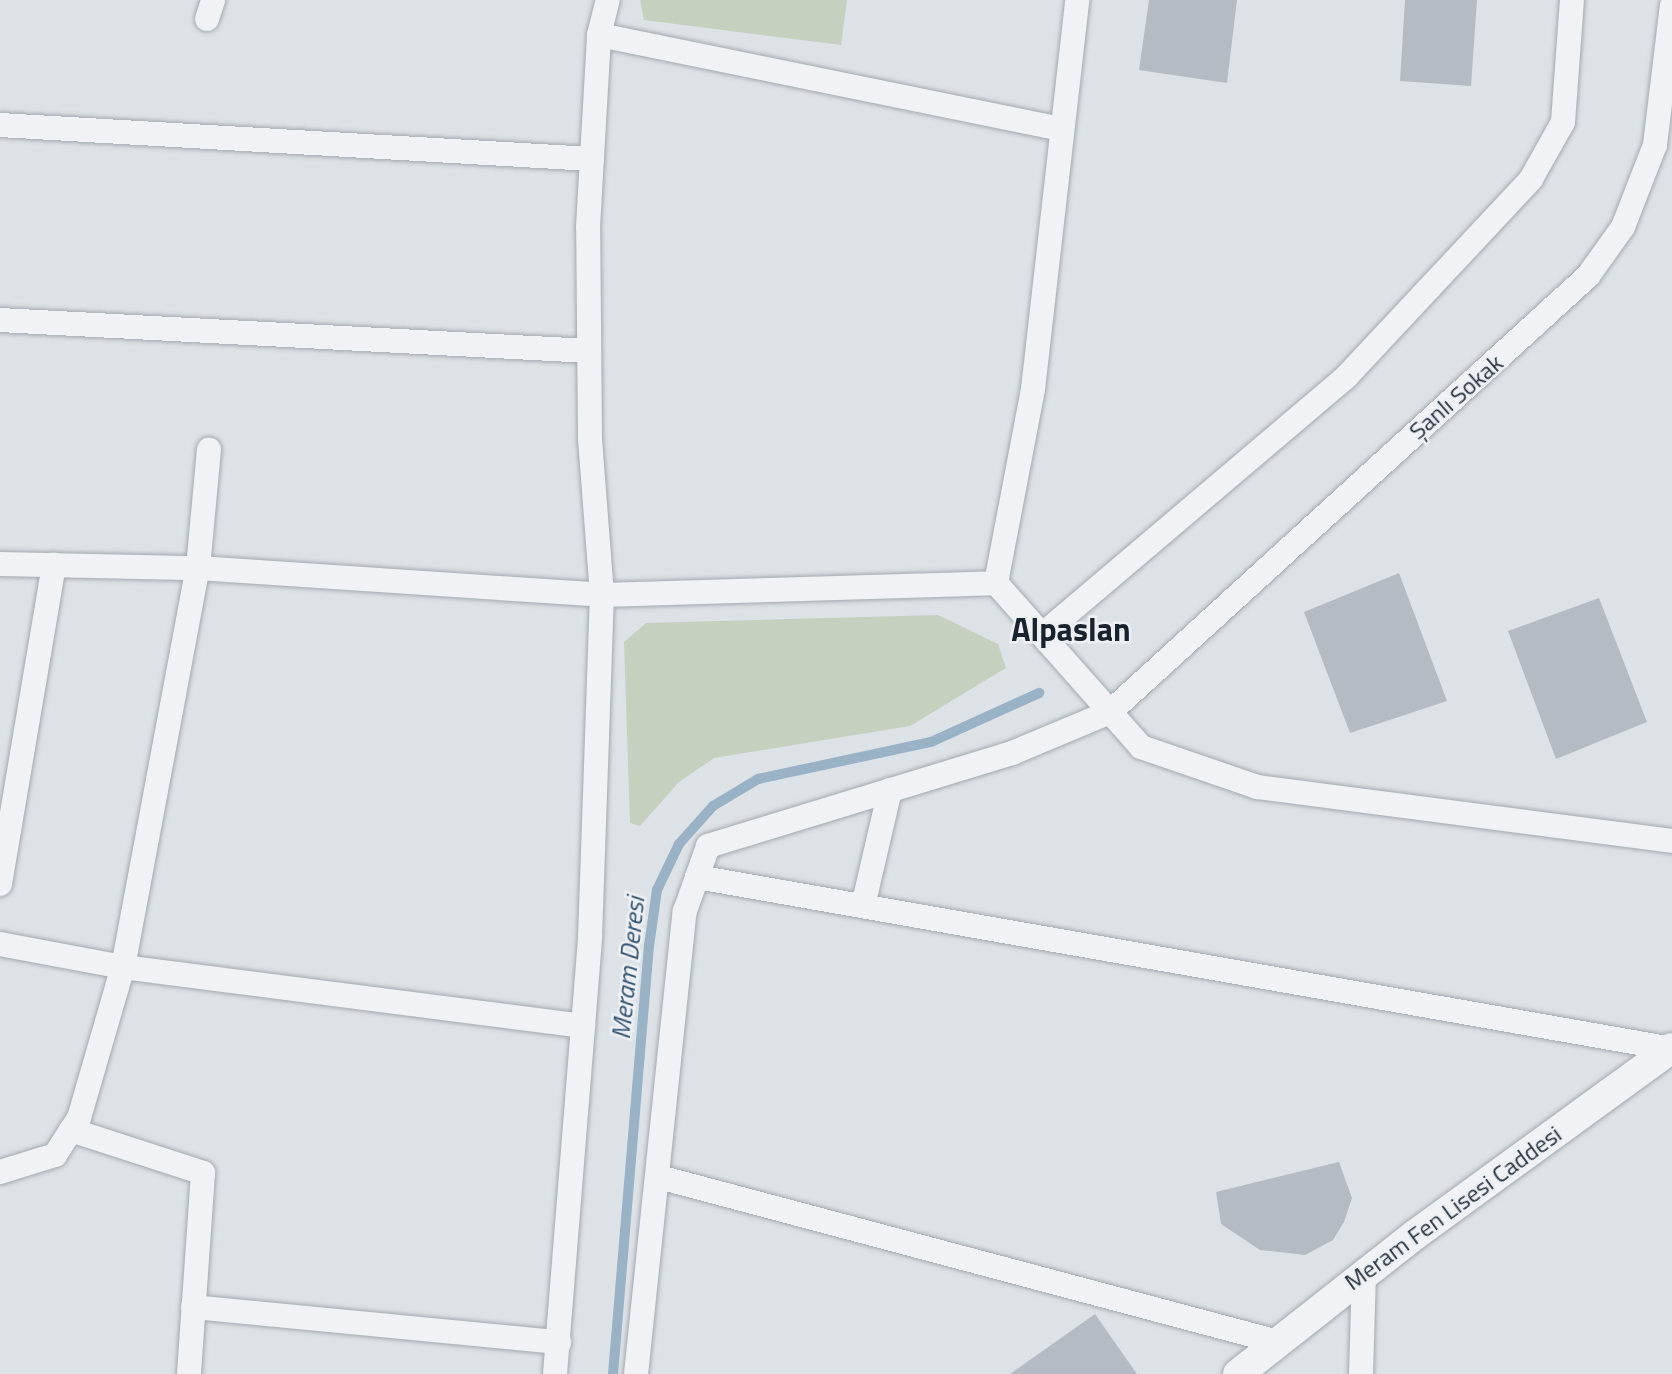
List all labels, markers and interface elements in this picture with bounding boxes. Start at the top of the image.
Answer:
street label: Şanlı Sokak [1403,349,1509,445]
district label: Alpaslan [1011,610,1131,648]
water label: Meram Deresi [605,895,651,1041]
street label: Meram Fen Lisesi Caddesi [1339,1120,1567,1296]

